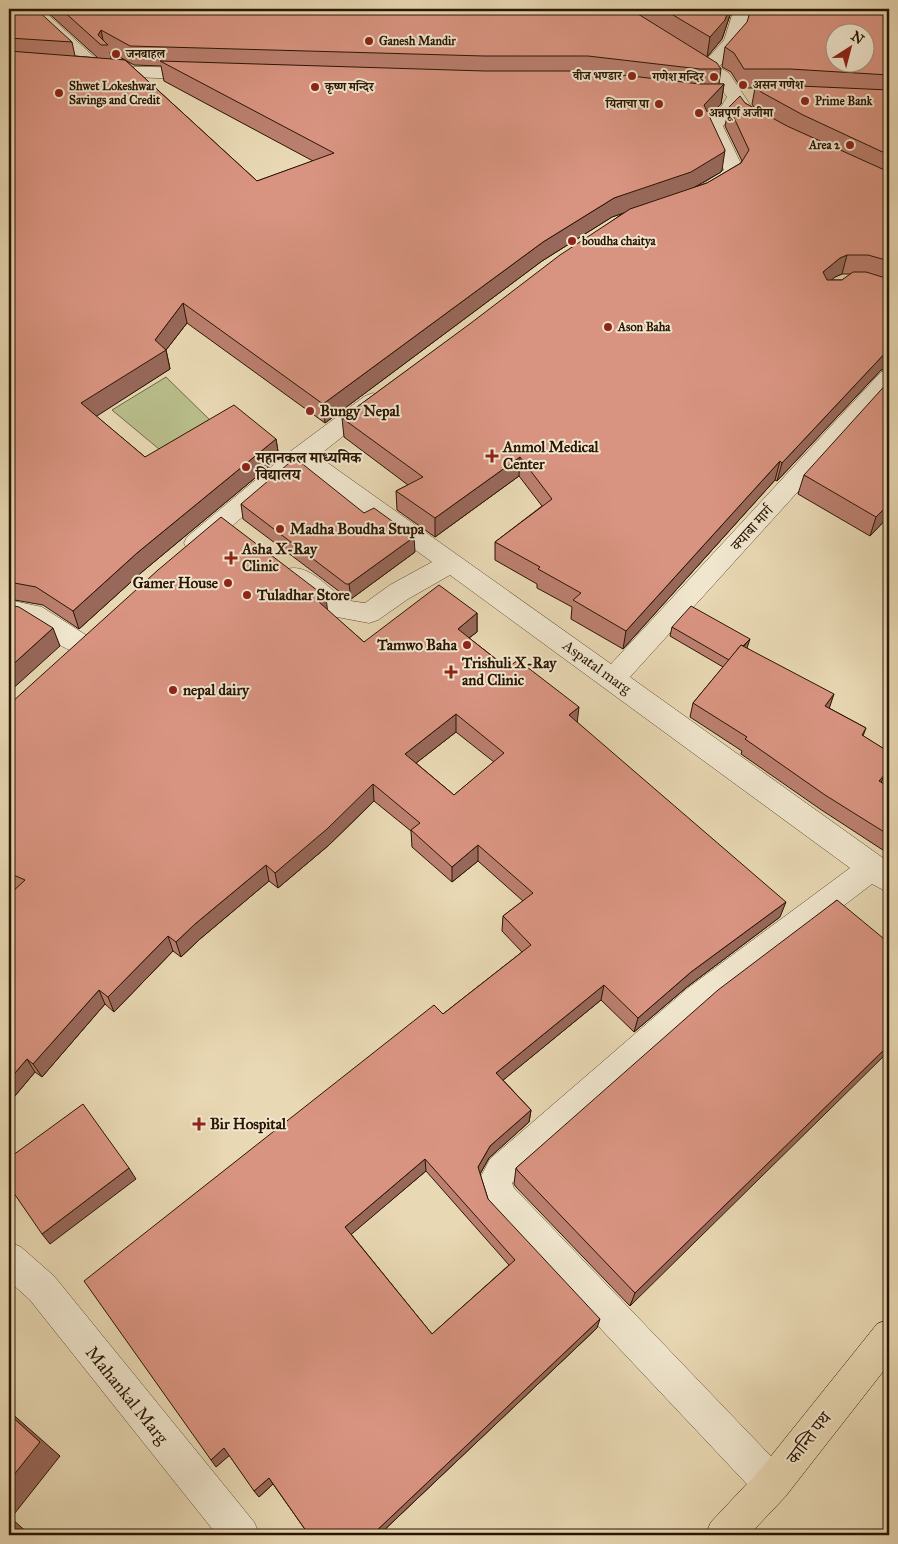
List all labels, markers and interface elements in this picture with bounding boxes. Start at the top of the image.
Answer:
north arrow [826,22,876,72]
text: N [848,28,867,48]
place label: Ganesh Mandir [379,34,456,48]
marker: Ganesh Mandir [363,35,375,47]
place label: जनबाहल [125,47,167,61]
marker: जनबाहल [110,48,122,60]
place label: वीज भण्डार [572,69,623,83]
place label: गणेश मन्दिर [652,69,705,84]
marker: वीज भण्डार [626,70,638,82]
marker: गणेश मन्दिर [708,71,720,83]
place label: असन गणेश [753,77,805,92]
place label: Shwet Lokeshwar Savings and Credit [69,79,161,108]
marker: असन गणेश [737,79,749,91]
place label: कृष्ण मन्दिर [324,80,375,95]
marker: कृष्ण मन्दिर [309,81,321,93]
marker: Shwet Lokeshwar Savings and Credit [53,87,65,99]
place label: Prime Bank [815,94,873,108]
marker: Prime Bank [799,95,811,107]
place label: यिताचा पा [605,97,650,111]
marker: यिताचा पा [653,98,665,110]
place label: अन्नपूर्ण अजीमा [709,106,774,122]
marker: अन्नपूर्ण अजीमा [693,107,705,119]
place label: Area 2 [808,138,841,152]
marker: Area 2 [844,139,856,151]
place label: boudha chaitya [581,234,657,249]
marker: boudha chaitya [566,235,578,247]
place label: Ason Baha [617,320,671,334]
marker: Ason Baha [602,321,614,333]
place label: Bungy Nepal [320,402,401,421]
marker: Bungy Nepal [304,405,316,417]
place label: Anmol Medical Center [502,438,599,473]
place label: महानकल माध्यमिक विद्यालय [255,449,362,484]
marker: Anmol Medical Center [485,449,499,463]
marker: महानकल माध्यमिक विद्यालय [240,461,252,473]
street label: क्याबा मार्ग [726,501,778,555]
place label: Madha Boudha Stupa [290,520,425,539]
marker: Madha Boudha Stupa [274,523,286,535]
place label: Asha X-Ray Clinic [241,540,318,575]
marker: Asha X-Ray Clinic [224,551,238,565]
place label: Gamer House [133,574,219,592]
marker: Gamer House [222,577,234,589]
place label: Tuladhar Store [256,586,351,604]
marker: Tuladhar Store [241,589,253,601]
place label: Tamwo Baha [376,636,458,654]
street label: Aspatal marg [559,636,635,698]
marker: Tamwo Baha [461,639,473,651]
place label: Trishuli X-Ray and Clinic [461,654,557,689]
marker: Trishuli X-Ray and Clinic [444,665,458,679]
place label: nepal dairy [183,681,250,700]
marker: nepal dairy [167,684,179,696]
place label: Bir Hospital [210,1115,287,1134]
marker: Bir Hospital [192,1117,206,1131]
street label: Mahankal Marg [80,1342,174,1449]
street label: कान्ति पथ [781,1406,837,1469]

